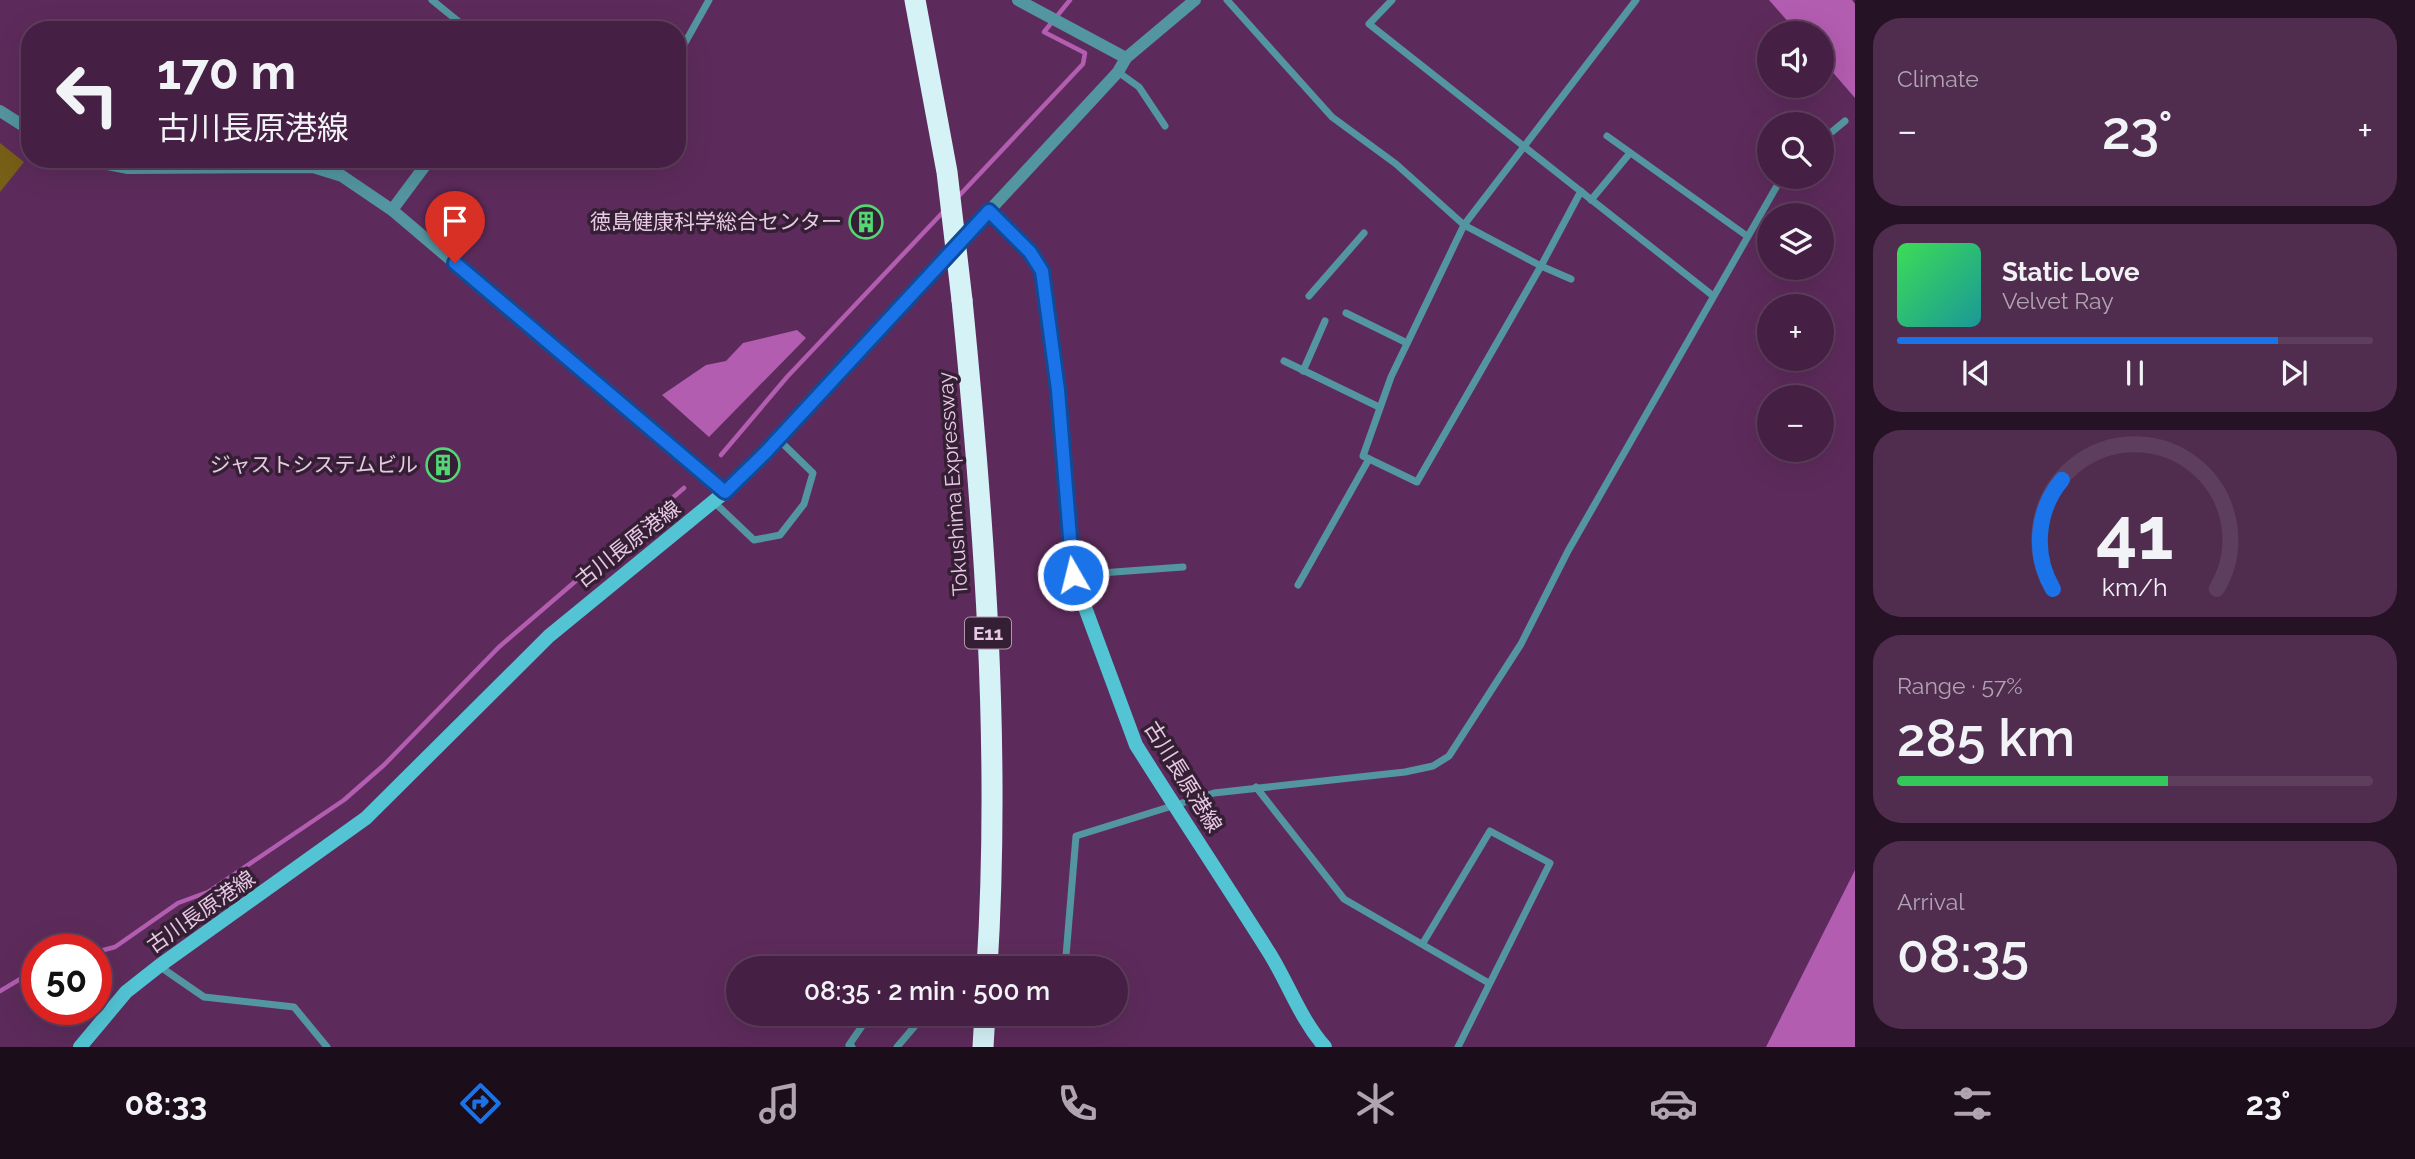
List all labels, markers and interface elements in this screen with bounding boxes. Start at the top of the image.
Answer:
map controls [1757,21,1834,462]
button: sound [1757,21,1834,98]
text: 170 m [157,43,296,100]
icon: left [42,49,133,140]
text: Climate [1897,65,1979,92]
text: 23° [2102,100,2173,161]
text: − [1897,108,1917,153]
text: + [2357,108,2373,153]
text: 古川長原港線 [157,109,349,146]
button: search [1757,112,1834,189]
pin [425,191,485,263]
icon: arrive [436,202,474,240]
building icon: 徳島健康科学総合センター [847,203,885,241]
button: layers [1757,203,1834,280]
place label: 徳島健康科学総合センター [590,209,842,234]
text: Static Love [2002,257,2140,287]
text: Velvet Ray [2002,287,2114,314]
button: + [1757,294,1834,371]
icon: previous [1957,354,1995,392]
icon: pause [2116,354,2154,392]
icon: next [2275,354,2313,392]
street label: Tokushima Expressway [932,371,973,597]
button: − [1757,385,1834,462]
building icon: ジャストシステムビル [424,446,462,484]
place label: ジャストシステムビル [210,452,418,477]
text: 41 [2096,492,2174,577]
street label: 古川長原港線 [570,495,685,592]
position arrow [1036,538,1110,612]
text: km/h [2102,572,2168,602]
road number: E11 [965,618,1011,648]
text: Range · 57% [1897,672,2023,699]
text: 285 km [1897,707,2075,768]
street label: 古川長原港線 [1139,717,1227,837]
street label: 古川長原港線 [142,865,259,958]
text: Arrival [1897,888,1964,915]
text: 08:35 [1897,923,2029,984]
speed limit sign: 50 [21,934,112,1025]
text: 08:35 · 2 min · 500 m [804,976,1050,1006]
icon: directions [456,1079,505,1128]
icon: music [755,1079,804,1128]
icon: phone [1053,1079,1102,1128]
icon: climate [1351,1079,1400,1128]
icon: car [1649,1079,1698,1128]
icon: filters [1948,1079,1997,1128]
text: 08:33 [125,1085,207,1122]
text: 23° [2246,1085,2290,1122]

